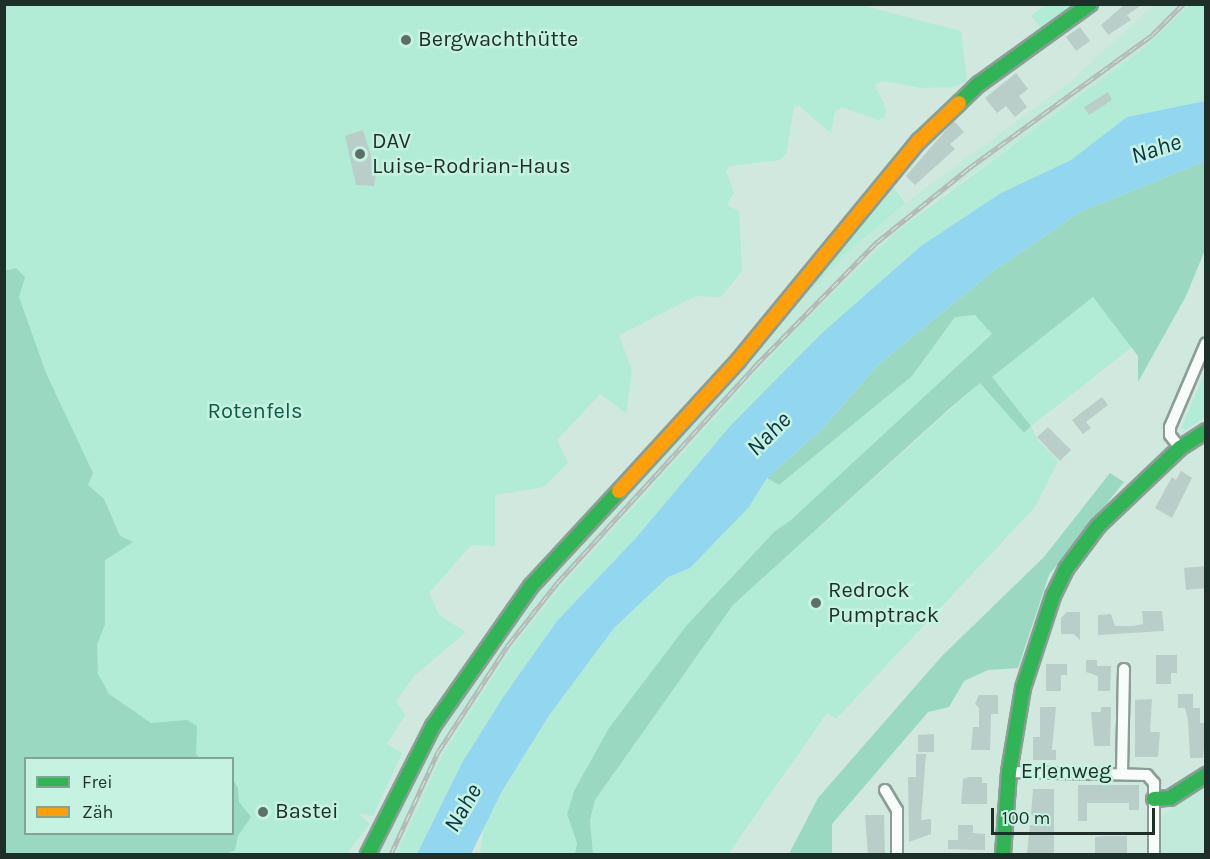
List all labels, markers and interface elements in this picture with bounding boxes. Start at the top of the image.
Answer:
place label: Bergwachthütte [418,27,578,53]
marker: Bergwachthütte [399,33,413,47]
water label: Nahe [1127,127,1185,171]
place label: DAV Luise-Rodrian-Haus [372,128,570,180]
marker: DAV Luise-Rodrian-Haus [353,147,367,161]
park label: Rotenfels [208,399,302,425]
water label: Nahe [741,406,797,462]
place label: Redrock Pumptrack [828,577,939,628]
marker: Redrock Pumptrack [809,596,823,610]
legend [24,757,234,835]
street label: Erlenweg [1021,759,1111,785]
text: Frei [82,771,113,793]
water label: Nahe [438,779,488,837]
scale bar [994,796,1158,834]
place label: Bastei [275,799,338,825]
text: Zäh [82,801,113,823]
marker: Bastei [256,805,270,819]
text: 100 m [1002,807,1050,829]

